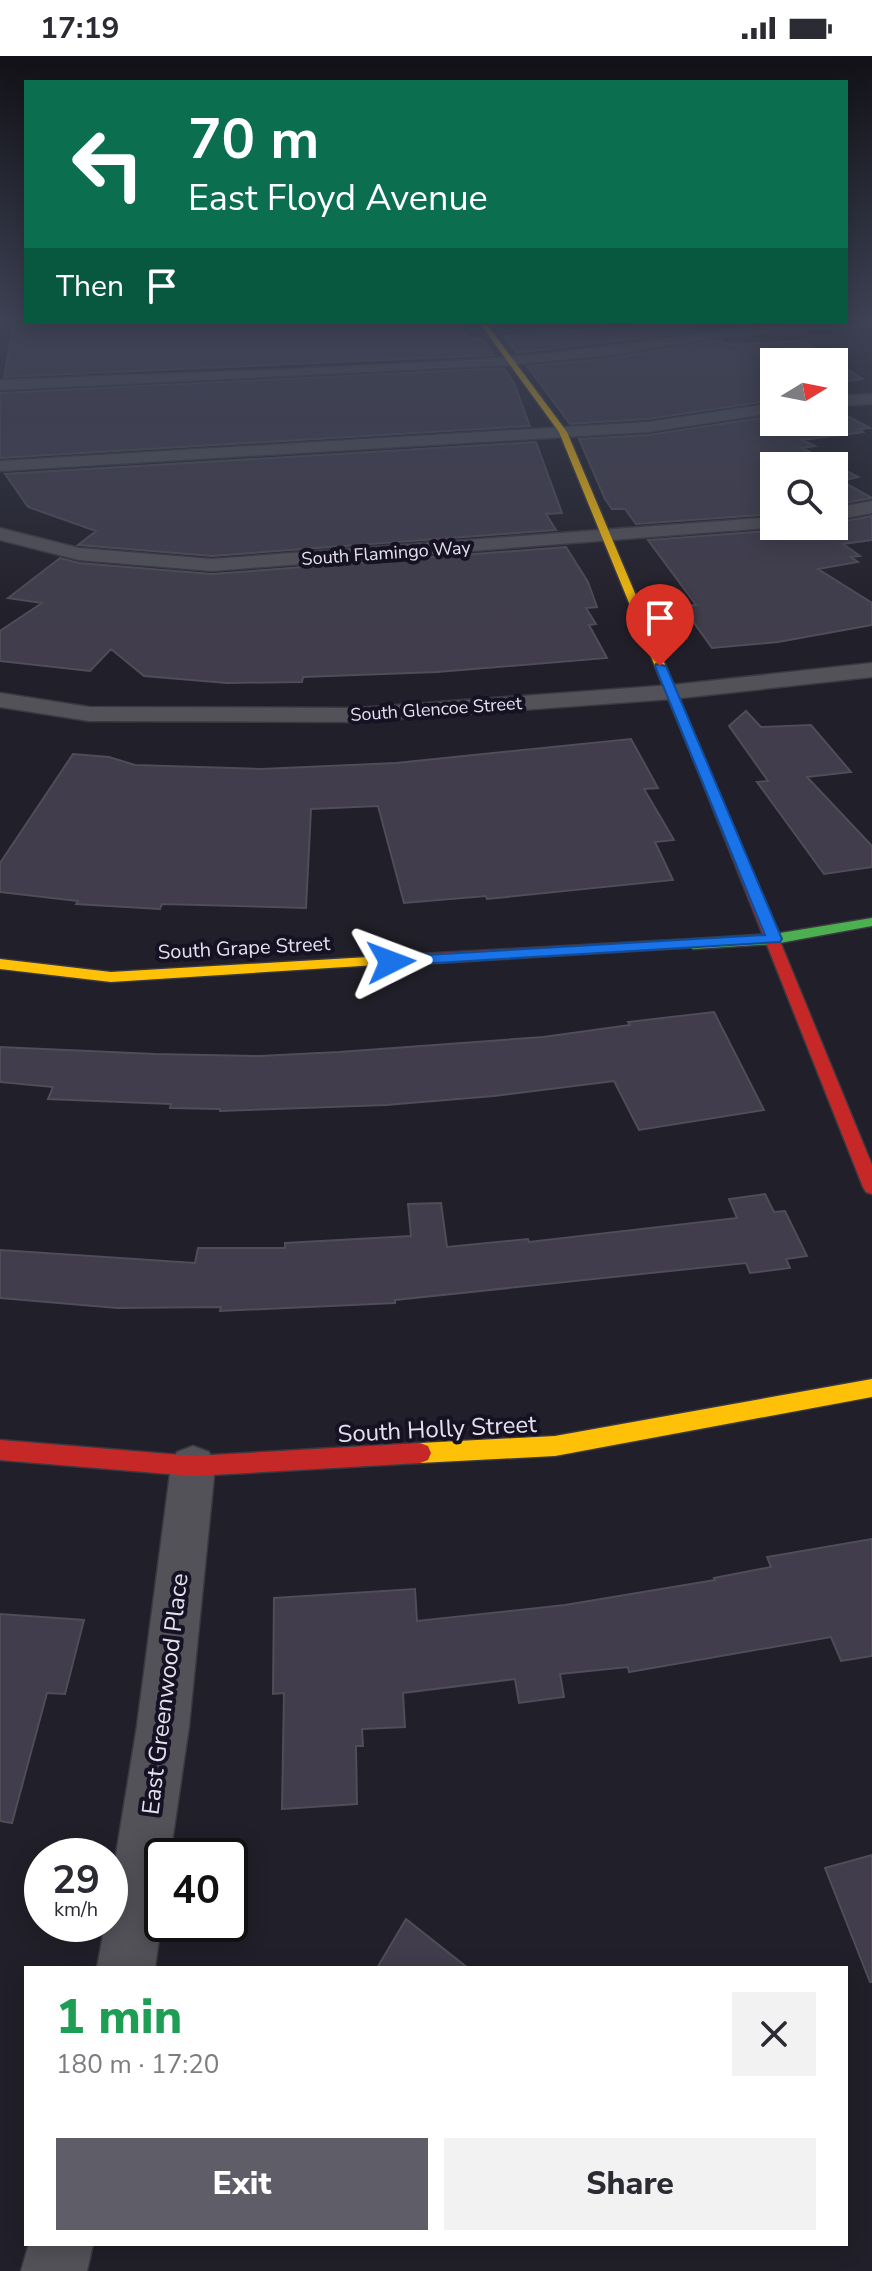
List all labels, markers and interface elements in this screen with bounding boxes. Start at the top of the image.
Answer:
text: 17:19 [40,8,119,49]
text: 70 m [188,101,319,178]
icon: left [56,112,160,216]
text: East Floyd Avenue [188,174,488,223]
icon: arrive [140,264,184,308]
text: Then [56,266,124,307]
north arrow [760,348,848,436]
map controls [760,348,848,540]
button: search [760,452,848,540]
street label: South Flamingo Way [301,535,472,571]
pin [626,584,694,666]
icon: arrive [638,596,682,640]
street label: South Glencoe Street [349,691,523,727]
position arrow [349,920,433,1004]
street label: South Grape Street [157,930,332,966]
street label: South Holly Street [337,1408,538,1450]
street label: East Greenwood Place [134,1571,196,1817]
speed limit sign: 40 [144,1838,248,1942]
text: 29 [52,1853,100,1907]
text: km/h [54,1896,98,1923]
text: 1 min [56,1984,182,2050]
button: close [732,1992,816,2076]
text: 180 m · 17:20 [56,2047,219,2082]
button: Exit [56,2138,428,2230]
button: Share [444,2138,816,2230]

